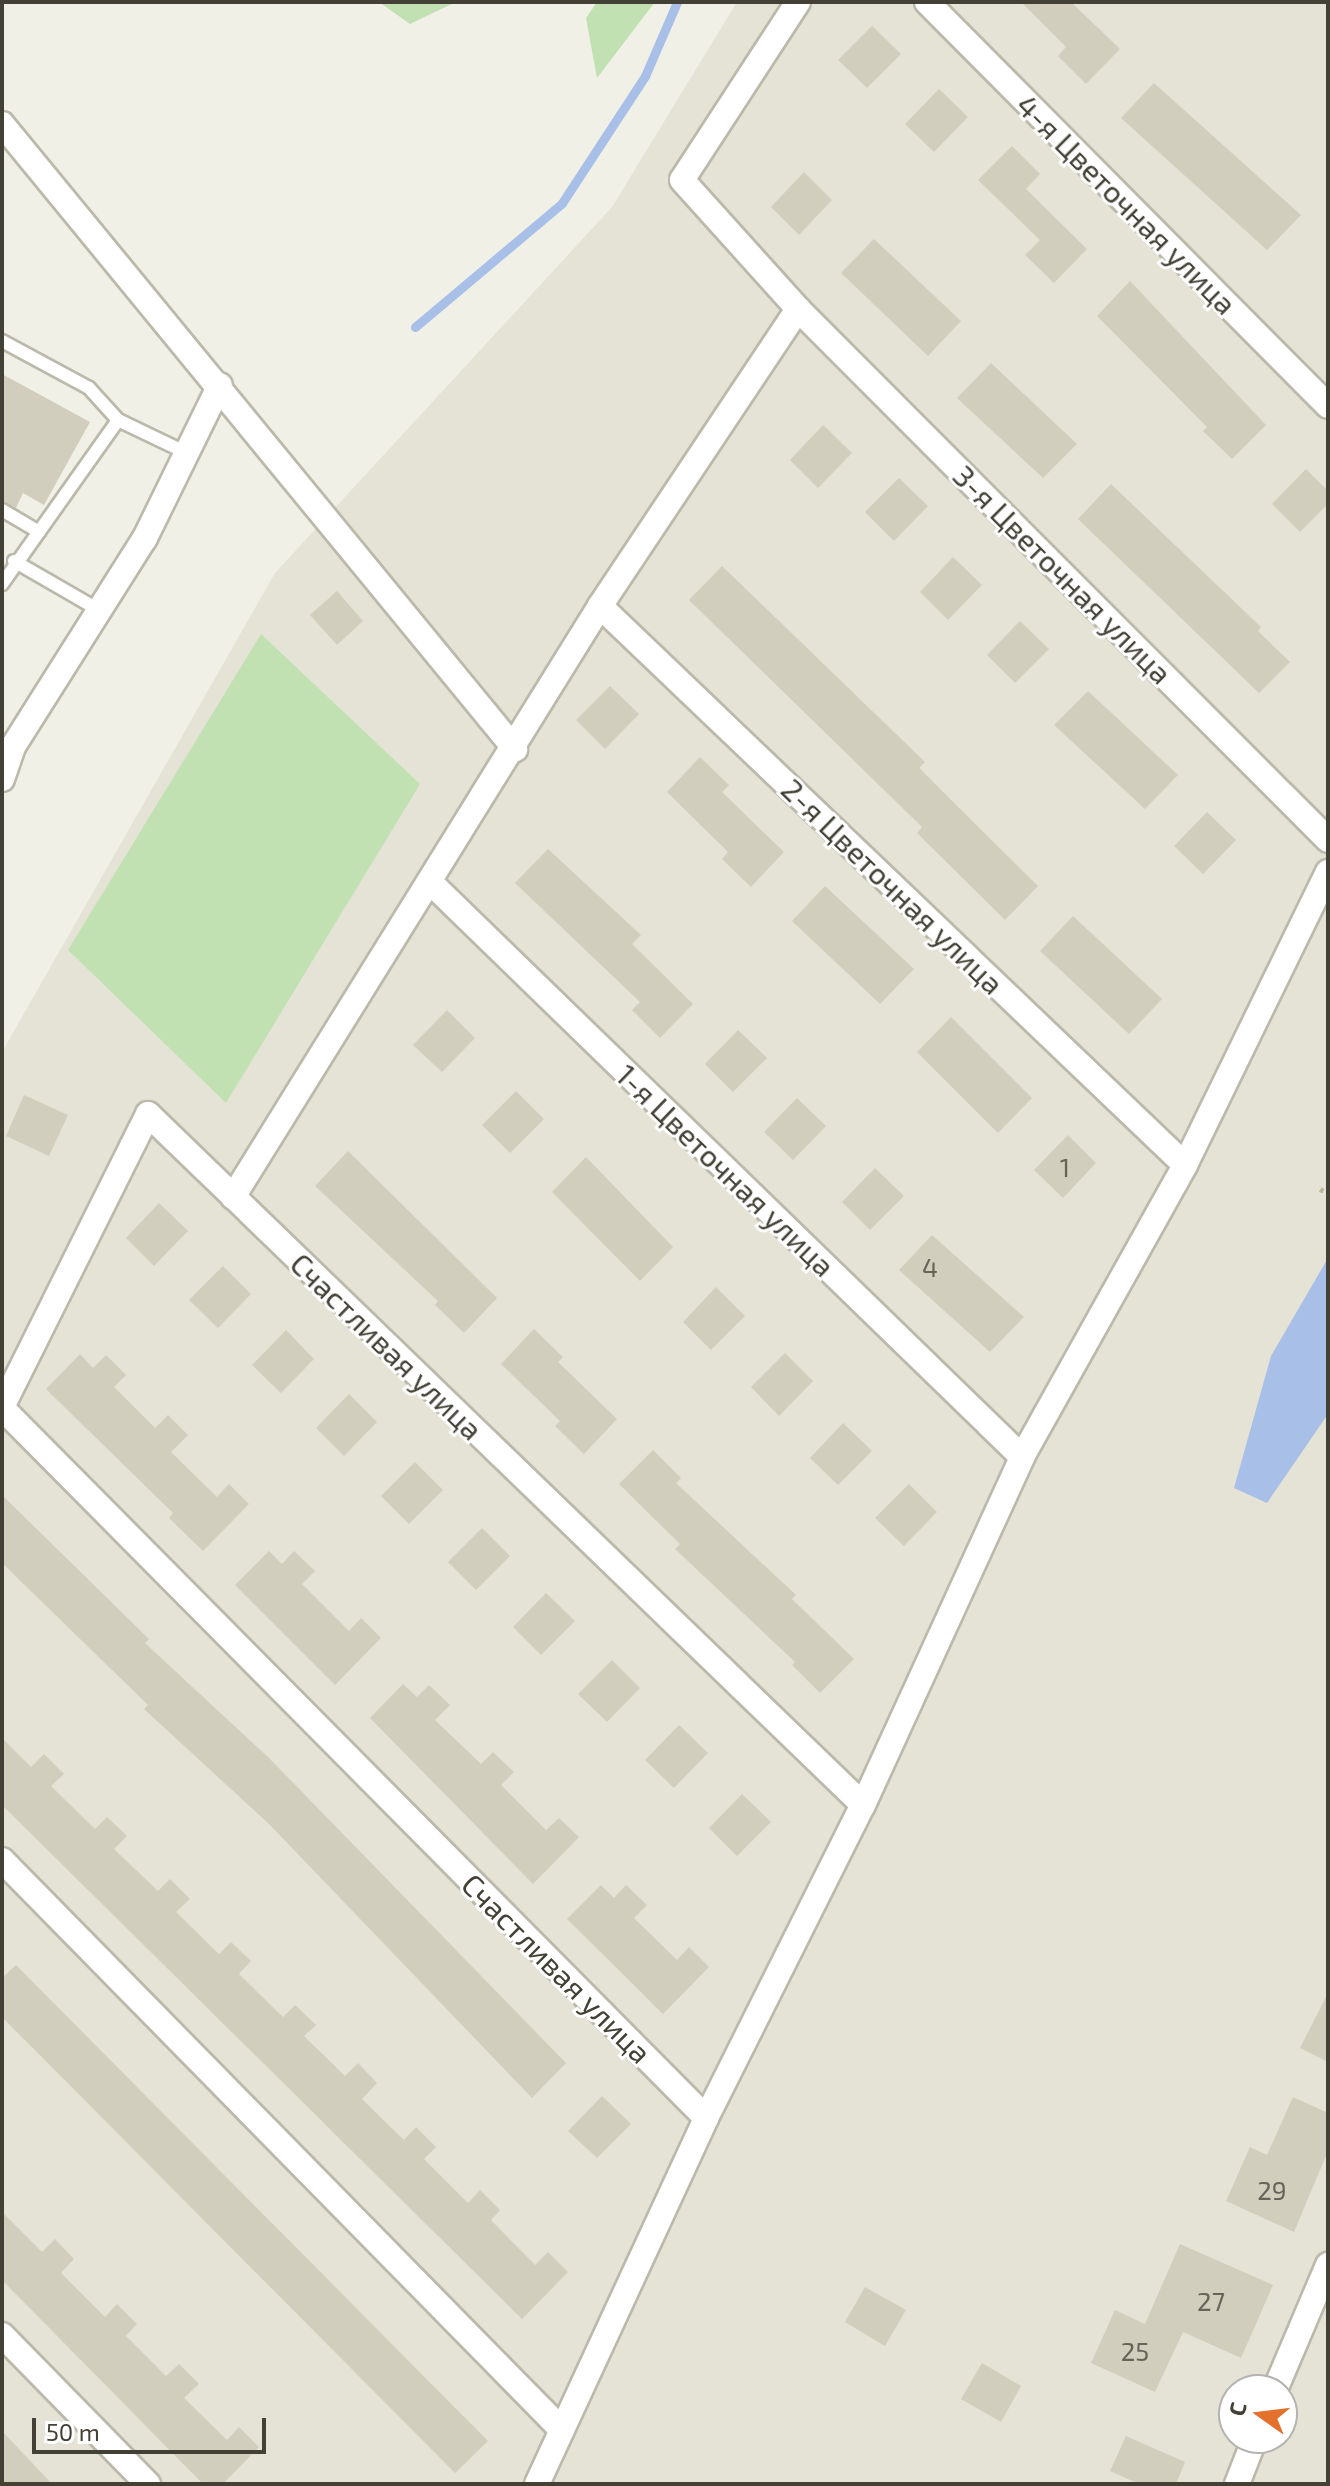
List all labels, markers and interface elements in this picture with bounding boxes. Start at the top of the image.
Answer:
street label: 4-я Цветочная улица [1010,87,1244,321]
street label: 3-я Цветочная улица [946,457,1180,691]
street label: 2-я Цветочная улица [775,771,1011,1001]
street label: 1-я Цветочная улица [609,1056,843,1284]
house number: 1 [1060,1151,1070,1183]
street label: Счастливая улица [283,1245,491,1447]
house number: 4 [922,1251,938,1283]
street label: Счастливая улица [455,1866,659,2070]
house number: 29 [1257,2174,1287,2206]
house number: 27 [1197,2285,1225,2317]
house number: 25 [1121,2335,1149,2367]
north arrow [1218,2374,1298,2454]
text: С [1222,2399,1251,2418]
scale bar [36,2402,270,2452]
text: 50 m [46,2417,100,2446]

